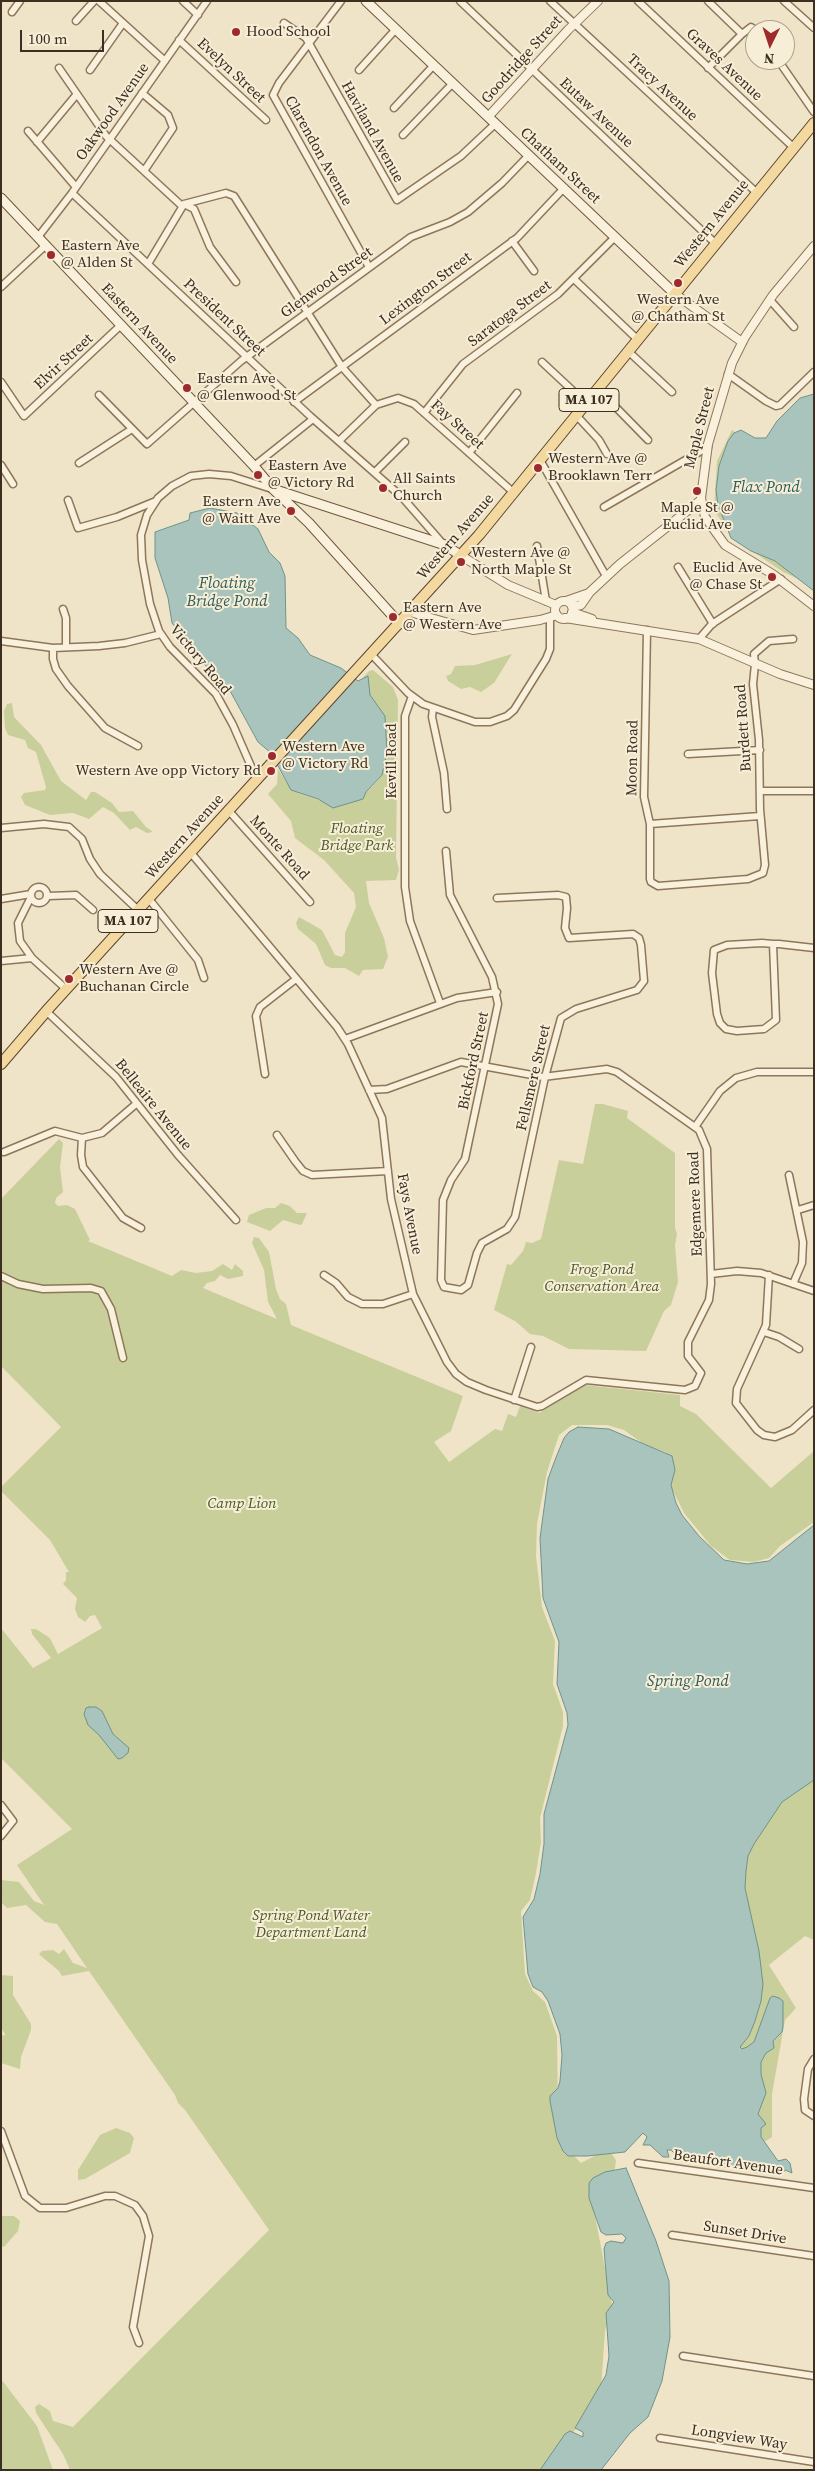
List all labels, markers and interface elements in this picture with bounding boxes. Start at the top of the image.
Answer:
street label: Goodridge Street [478,12,566,108]
scale bar [22,20,106,52]
north arrow [745,20,795,70]
place label: Hood School [246,23,331,41]
street label: Graves Avenue [682,25,766,105]
marker: Hood School [230,26,242,38]
text: 100 m [28,28,68,49]
street label: Evelyn Street [193,35,269,107]
text: N [763,49,775,69]
street label: Tracy Avenue [623,51,701,125]
street label: Oakwood Avenue [73,60,153,164]
street label: Eutaw Avenue [555,74,637,152]
street label: Haviland Avenue [337,78,407,186]
street label: Clarendon Avenue [280,93,356,209]
street label: Chatham Street [516,124,604,208]
street label: Western Avenue [671,176,753,272]
place label: Eastern Ave @ Alden St [61,237,140,272]
street label: Glenwood Street [277,244,377,322]
marker: Eastern Ave @ Alden St [45,249,57,261]
street label: Lexington Street [377,249,475,329]
street label: President Street [179,275,269,361]
street label: Saratoga Street [465,277,555,351]
marker: Western Ave @ Chatham St [672,277,684,289]
street label: Eastern Avenue [97,280,181,368]
place label: Western Ave @ Chatham St [632,291,724,326]
street label: Elvir Street [31,330,97,394]
place label: Eastern Ave @ Glenwood St [197,370,296,405]
marker: Eastern Ave @ Glenwood St [181,382,193,394]
street label: Maple Street [681,385,719,471]
road number: MA 107 [559,388,619,412]
street label: Fay Street [427,396,487,454]
place label: Western Ave @ Brooklawn Terr [548,450,652,485]
place label: Eastern Ave @ Victory Rd [268,457,354,492]
marker: Western Ave @ Brooklawn Terr [532,462,544,474]
marker: Eastern Ave @ Victory Rd [252,469,264,481]
place label: All Saints Church [393,470,456,505]
water label: Flax Pond [732,478,800,498]
marker: All Saints Church [377,482,389,494]
marker: Maple St @ Euclid Ave [691,485,703,497]
street label: Western Avenue [414,490,498,584]
place label: Eastern Ave @ Waitt Ave [202,493,281,528]
place label: Maple St @ Euclid Ave [660,499,734,534]
marker: Eastern Ave @ Waitt Ave [285,505,297,517]
place label: Western Ave @ North Maple St [471,544,571,579]
marker: Western Ave @ North Maple St [455,556,467,568]
place label: Euclid Ave @ Chase St [690,559,762,594]
marker: Euclid Ave @ Chase St [766,571,778,583]
water label: Floating Bridge Pond [186,574,268,612]
place label: Eastern Ave @ Western Ave [403,599,502,634]
marker: Eastern Ave @ Western Ave [387,611,399,623]
street label: Victory Road [165,621,235,699]
street label: Burdett Road [732,684,756,772]
street label: Moon Road [623,720,643,796]
street label: Kevill Road [383,723,401,799]
place label: Western Ave @ Victory Rd [282,738,368,773]
marker: Western Ave @ Victory Rd [266,750,278,762]
place label: Western Ave opp Victory Rd [75,762,261,780]
marker: Western Ave opp Victory Rd [265,765,277,777]
street label: Western Avenue [142,791,228,883]
street label: Monte Road [245,812,313,884]
park label: Floating Bridge Park [321,820,393,855]
road number: MA 107 [98,909,158,932]
place label: Western Ave @ Buchanan Circle [79,961,189,996]
marker: Western Ave @ Buchanan Circle [63,973,75,985]
street label: Bickford Street [455,1010,493,1112]
street label: Fellsmere Street [513,1023,555,1133]
street label: Belleaire Avenue [111,1056,195,1154]
street label: Edgemere Road [685,1151,707,1257]
street label: Fays Avenue [392,1172,426,1256]
park label: Frog Pond Conservation Area [545,1261,659,1296]
park label: Camp Lion [207,1495,277,1513]
water label: Spring Pond [647,1672,729,1692]
park label: Spring Pond Water Department Land [252,1907,370,1942]
street label: Beaufort Avenue [672,2146,784,2180]
street label: Sunset Drive [702,2218,788,2248]
street label: Longview Way [690,2422,788,2454]

